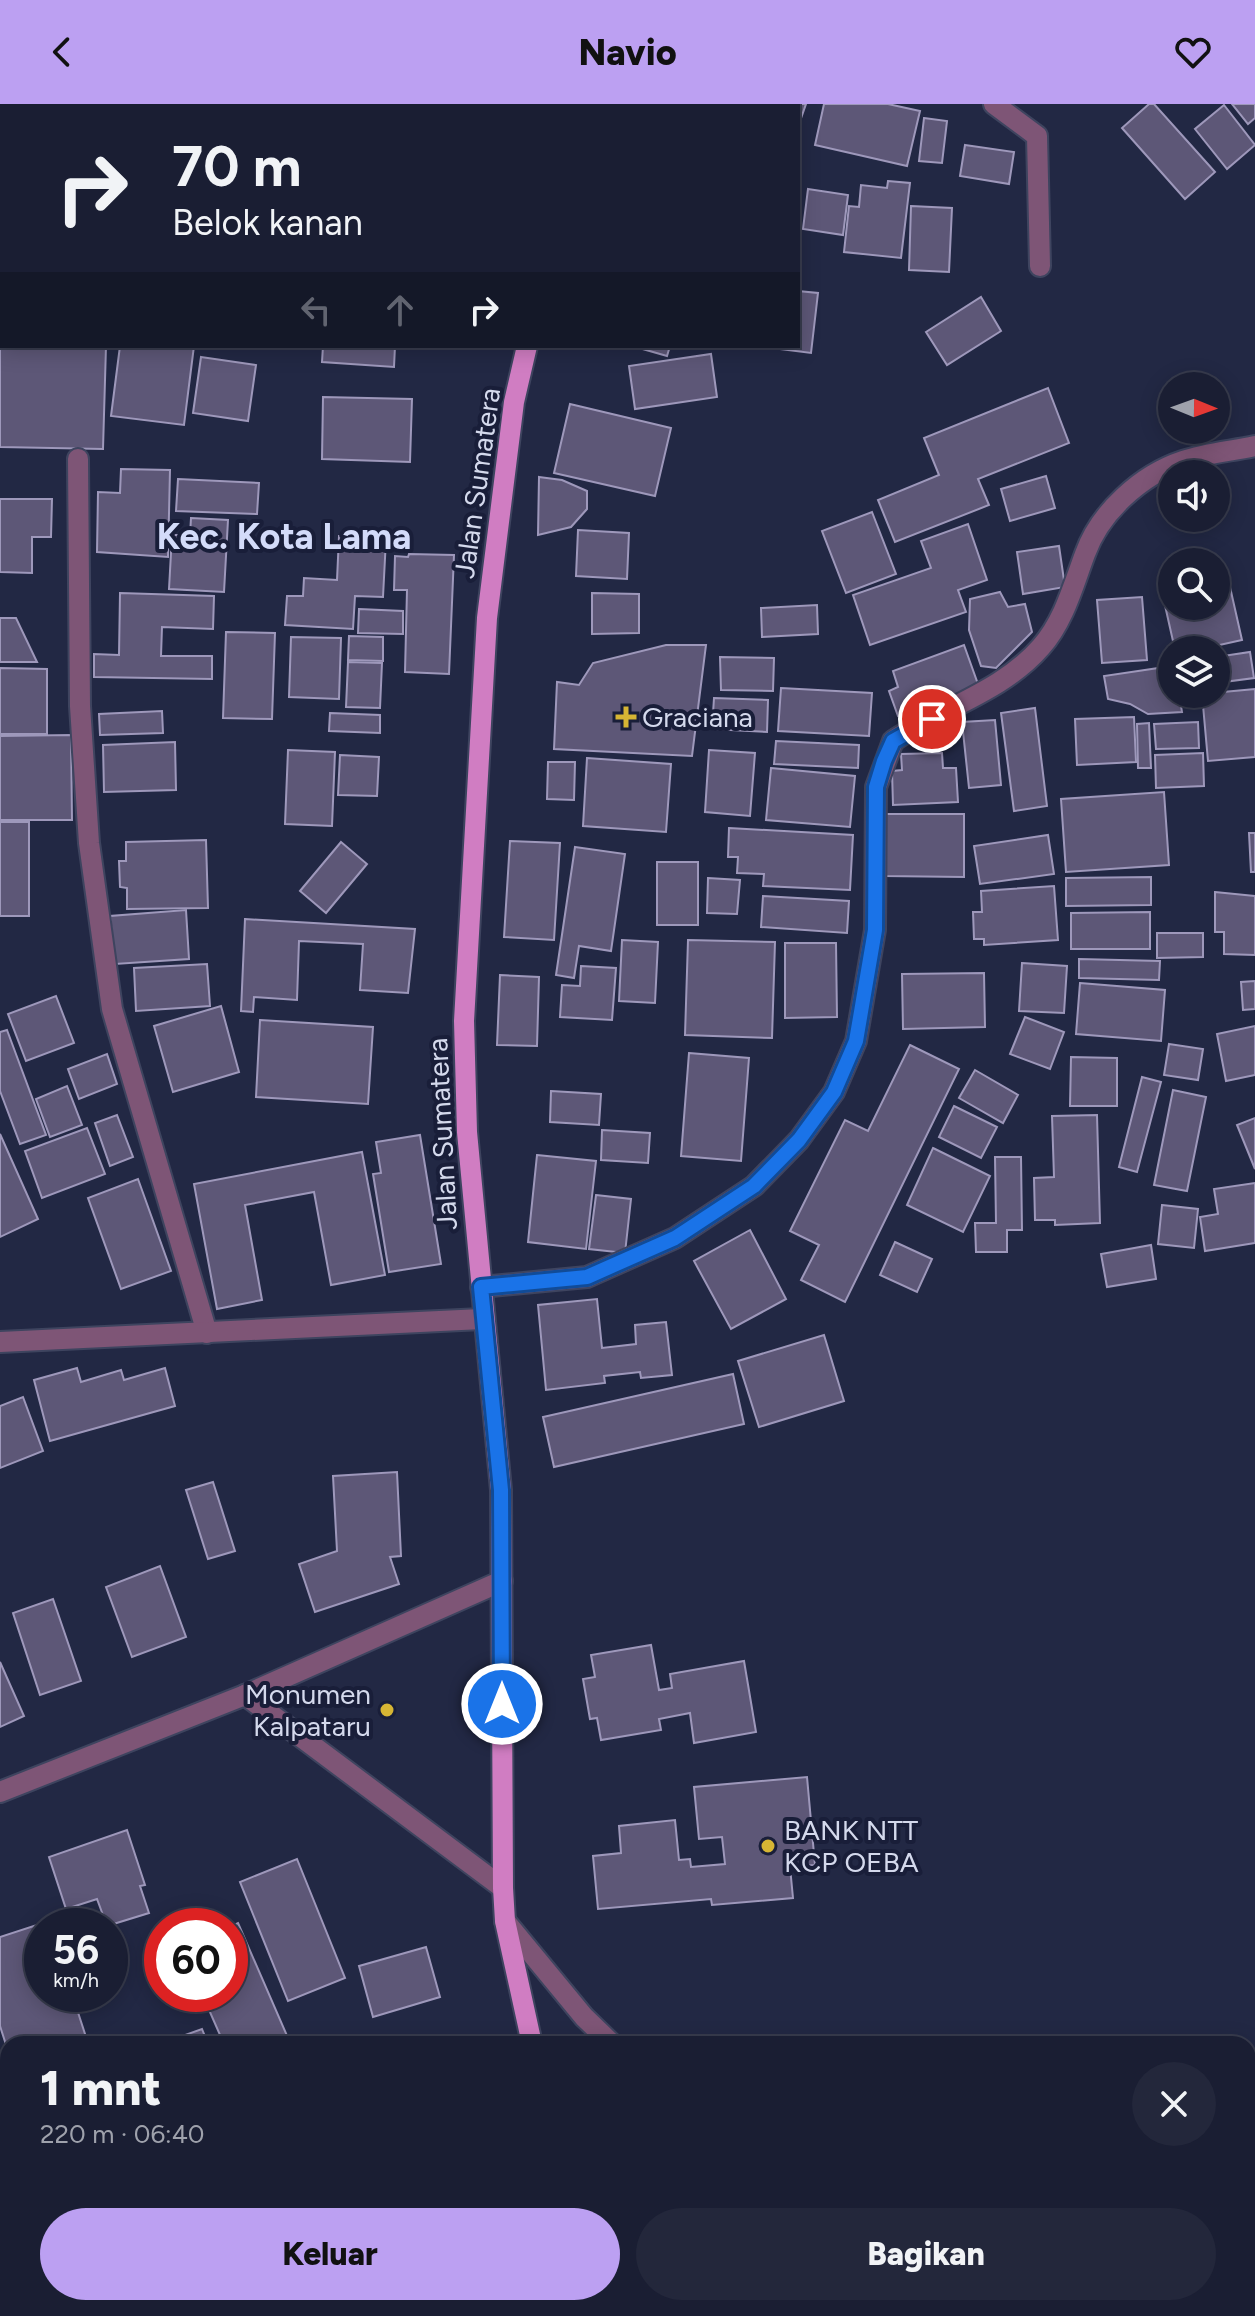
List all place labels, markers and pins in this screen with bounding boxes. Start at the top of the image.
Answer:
pin [898,685,966,753]
place label: Graciana [642,700,753,734]
marker: Graciana [617,708,635,726]
place label: Monumen Kalpataru [245,1677,371,1743]
marker: Monumen Kalpataru [378,1701,396,1719]
place label: BANK NTT KCP OEBA [784,1813,919,1879]
marker: BANK NTT KCP OEBA [759,1837,777,1855]

